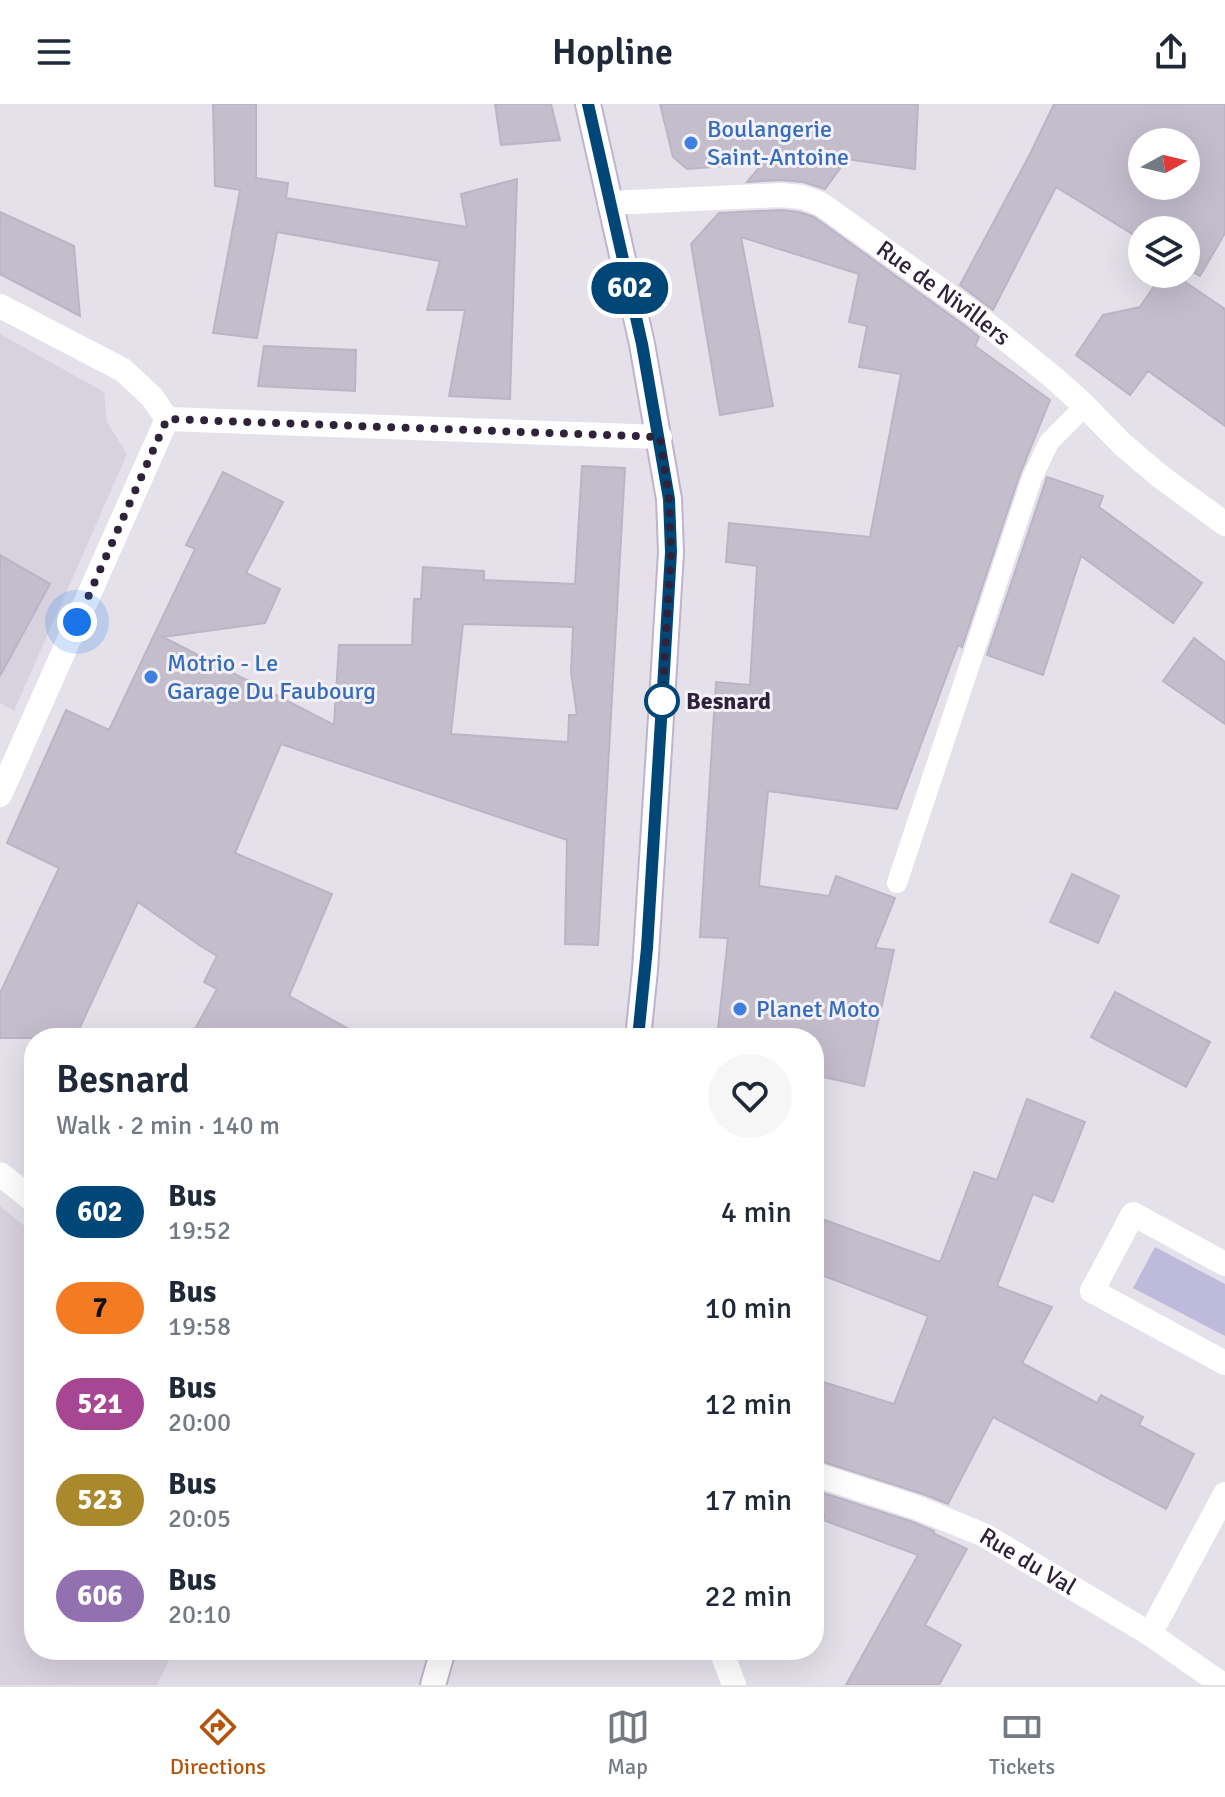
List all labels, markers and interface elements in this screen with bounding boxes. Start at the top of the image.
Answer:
icon: menu [32,30,76,74]
text: Hopline [552,30,673,75]
icon: share [1149,30,1193,74]
place label: Boulangerie Saint-Antoine [707,114,849,172]
north arrow [1128,128,1200,200]
map controls [1128,128,1200,288]
marker: Boulangerie Saint-Antoine [682,134,700,152]
button: layers [1128,216,1200,288]
street label: Rue de Nivillers [871,234,1017,352]
line badge: 602 [584,262,676,314]
text: 602 [607,271,653,305]
your location [57,602,97,642]
place label: Motrio - Le Garage Du Faubourg [167,648,376,706]
marker: Motrio - Le Garage Du Faubourg [142,668,160,686]
marker: Besnard [645,684,679,718]
place label: Besnard [686,686,771,716]
place label: Planet Moto [756,994,880,1024]
marker: Planet Moto [731,1000,749,1018]
button: heart [708,1054,792,1138]
text: Besnard [56,1056,189,1103]
text: Walk · 2 min · 140 m [56,1110,280,1142]
text: Bus [168,1178,216,1215]
text: 4 min [721,1194,792,1231]
text: 602 [77,1195,123,1229]
text: 19:52 [168,1215,231,1247]
text: Bus [168,1274,216,1311]
text: 10 min [705,1290,792,1327]
text: 7 [92,1291,108,1325]
text: 19:58 [168,1311,231,1343]
text: Bus [168,1370,216,1407]
text: 12 min [705,1386,792,1423]
text: 521 [77,1387,123,1421]
text: 20:00 [168,1407,231,1439]
text: Bus [168,1466,216,1503]
text: 17 min [705,1482,792,1519]
text: 523 [77,1483,123,1517]
text: 20:05 [168,1503,231,1535]
street label: Rue du Val [974,1521,1082,1602]
text: Bus [168,1562,216,1599]
text: 22 min [705,1578,792,1615]
text: 606 [77,1579,123,1613]
text: 20:10 [168,1599,231,1631]
tab: Directions [170,1705,266,1780]
tab: Map [606,1705,650,1780]
tab: Tickets [989,1705,1055,1780]

